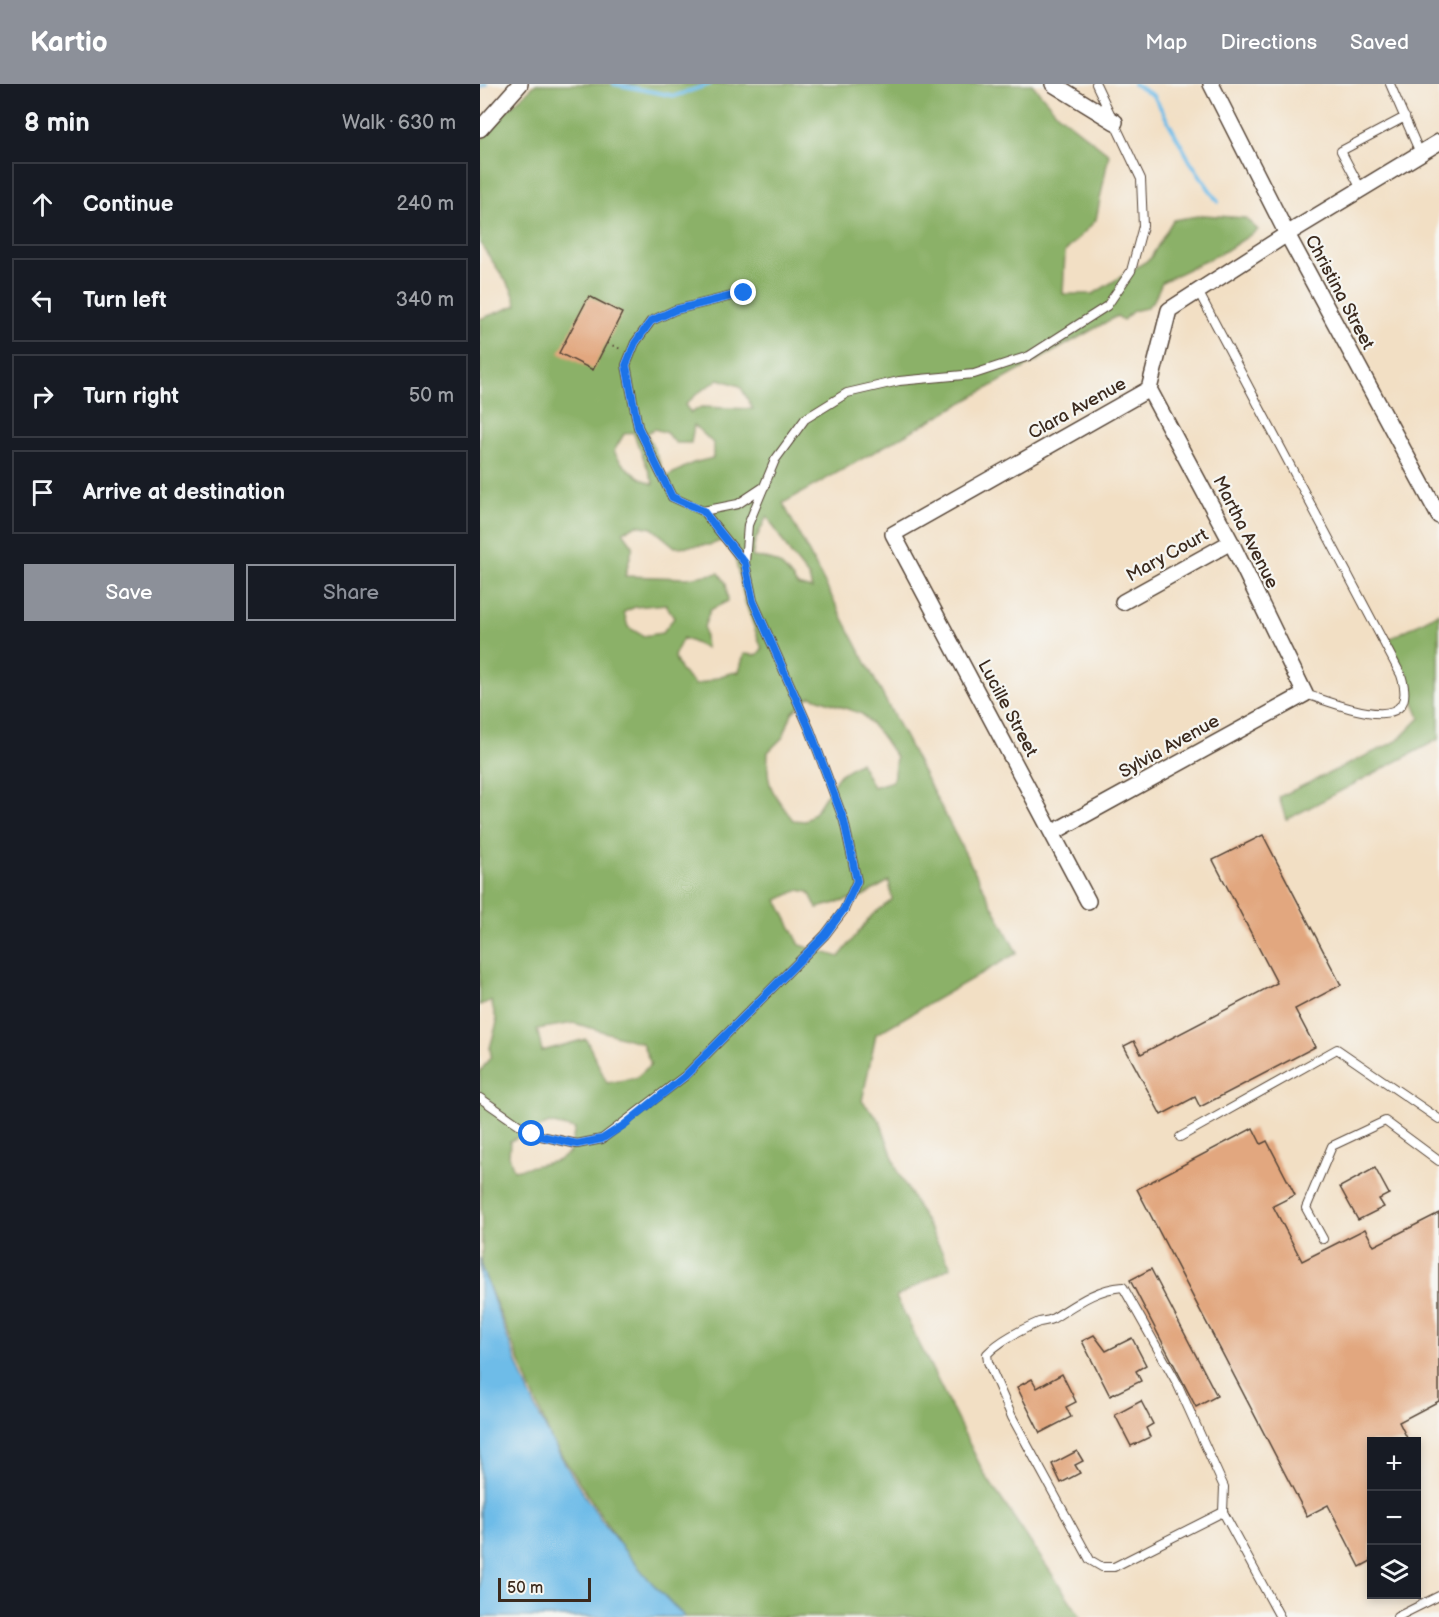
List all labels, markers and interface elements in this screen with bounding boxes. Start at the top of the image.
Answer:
text: Kartio [30,26,108,59]
text: Map [1145,30,1188,55]
text: Directions [1221,30,1317,55]
text: Saved [1350,30,1409,55]
text: 8 min [24,108,90,139]
text: Walk · 630 m [342,111,456,135]
icon: ahead [26,188,59,221]
text: Continue [83,191,173,218]
text: 240 m [397,192,454,216]
street label: Christina Street [1301,232,1379,353]
route end [730,279,756,305]
icon: left [26,284,59,317]
text: Turn left [83,287,167,314]
text: 340 m [396,288,454,312]
street label: Clara Avenue [1025,373,1130,444]
icon: right [26,380,59,413]
text: Turn right [83,383,179,410]
text: 50 m [409,384,454,408]
street label: Martha Avenue [1208,473,1283,592]
icon: arrive [26,476,59,509]
text: Arrive at destination [83,479,285,506]
street label: Mary Court [1123,524,1212,586]
button: Save [24,564,234,621]
button: Share [246,564,456,621]
street label: Lucille Street [973,656,1042,761]
street label: Sylvia Avenue [1115,710,1223,783]
route start [518,1120,544,1146]
map controls [1367,1437,1421,1599]
button: + [1367,1437,1421,1491]
button: − [1367,1491,1421,1545]
button: layers [1367,1545,1421,1599]
scale bar [498,1575,591,1602]
text: 50 m [507,1579,543,1598]

